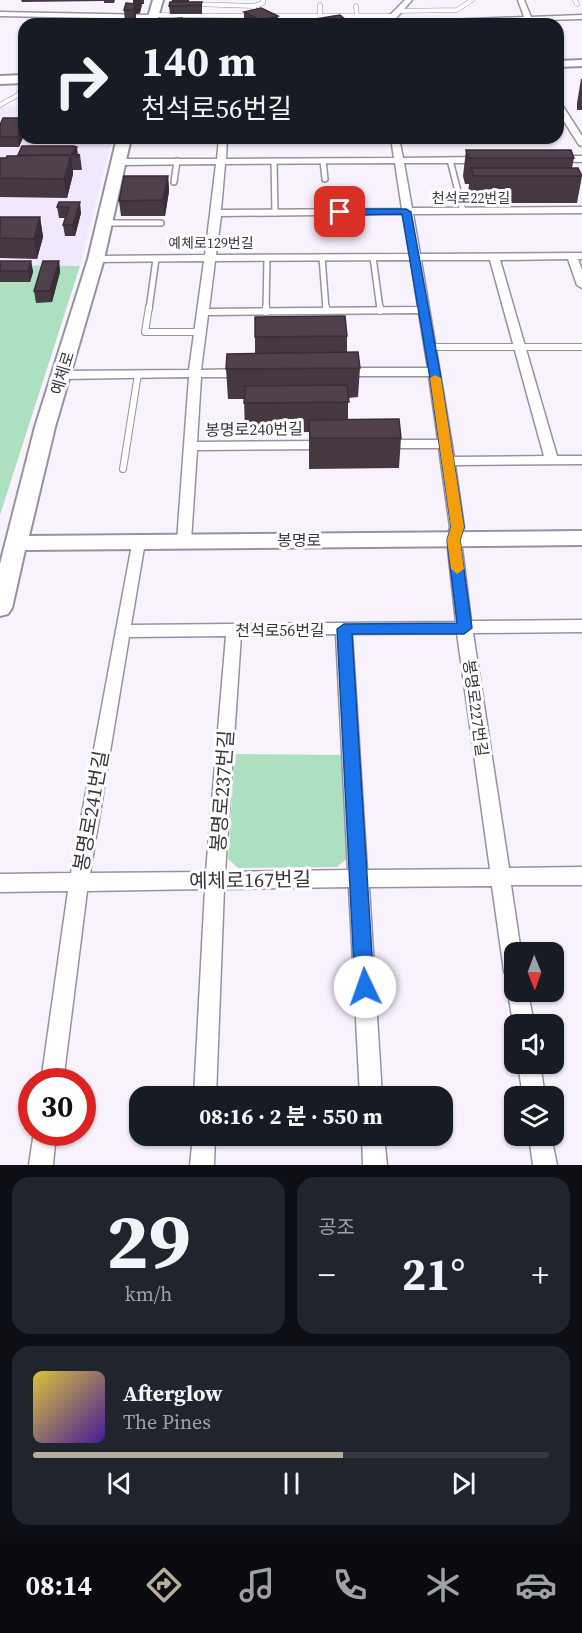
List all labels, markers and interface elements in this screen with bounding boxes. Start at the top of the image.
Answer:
text: 140 m [141,32,256,90]
icon: right [42,42,120,120]
text: 천석로56번길 [141,90,292,127]
pin [314,186,365,237]
street label: 천석로22번길 [432,188,510,208]
icon: arrive [323,195,356,228]
street label: 예체로129번길 [168,233,254,253]
street label: 예체로 [45,348,79,397]
street label: 봉명로240번길 [205,417,303,441]
street label: 봉명로 [277,529,321,551]
street label: 천석로56번길 [235,619,325,641]
street label: 봉명로227번길 [458,658,494,758]
street label: 봉명로237번길 [204,729,240,853]
street label: 봉명로241번길 [67,748,115,874]
street label: 예체로167번길 [189,865,311,895]
north arrow [504,942,564,1002]
map controls [504,942,564,1146]
position arrow [333,955,397,1019]
button: sound [504,1014,564,1074]
speed limit sign: 30 [18,1068,96,1146]
button: layers [504,1086,564,1146]
text: 08:16 · 2 분 · 550 m [199,1101,383,1131]
text: 29 [106,1187,191,1294]
text: 공조 [318,1213,355,1241]
text: 21° [402,1243,465,1305]
text: − [318,1252,336,1297]
text: + [531,1252,549,1297]
text: km/h [125,1280,172,1308]
text: Afterglow [123,1378,223,1408]
text: The Pines [123,1408,211,1436]
icon: previous [103,1467,136,1500]
icon: pause [275,1467,308,1500]
icon: next [447,1467,480,1500]
icon: directions [143,1564,185,1606]
icon: music [236,1564,278,1606]
icon: phone [329,1564,371,1606]
icon: climate [422,1564,464,1606]
icon: car [515,1564,557,1606]
text: 08:14 [25,1567,92,1604]

